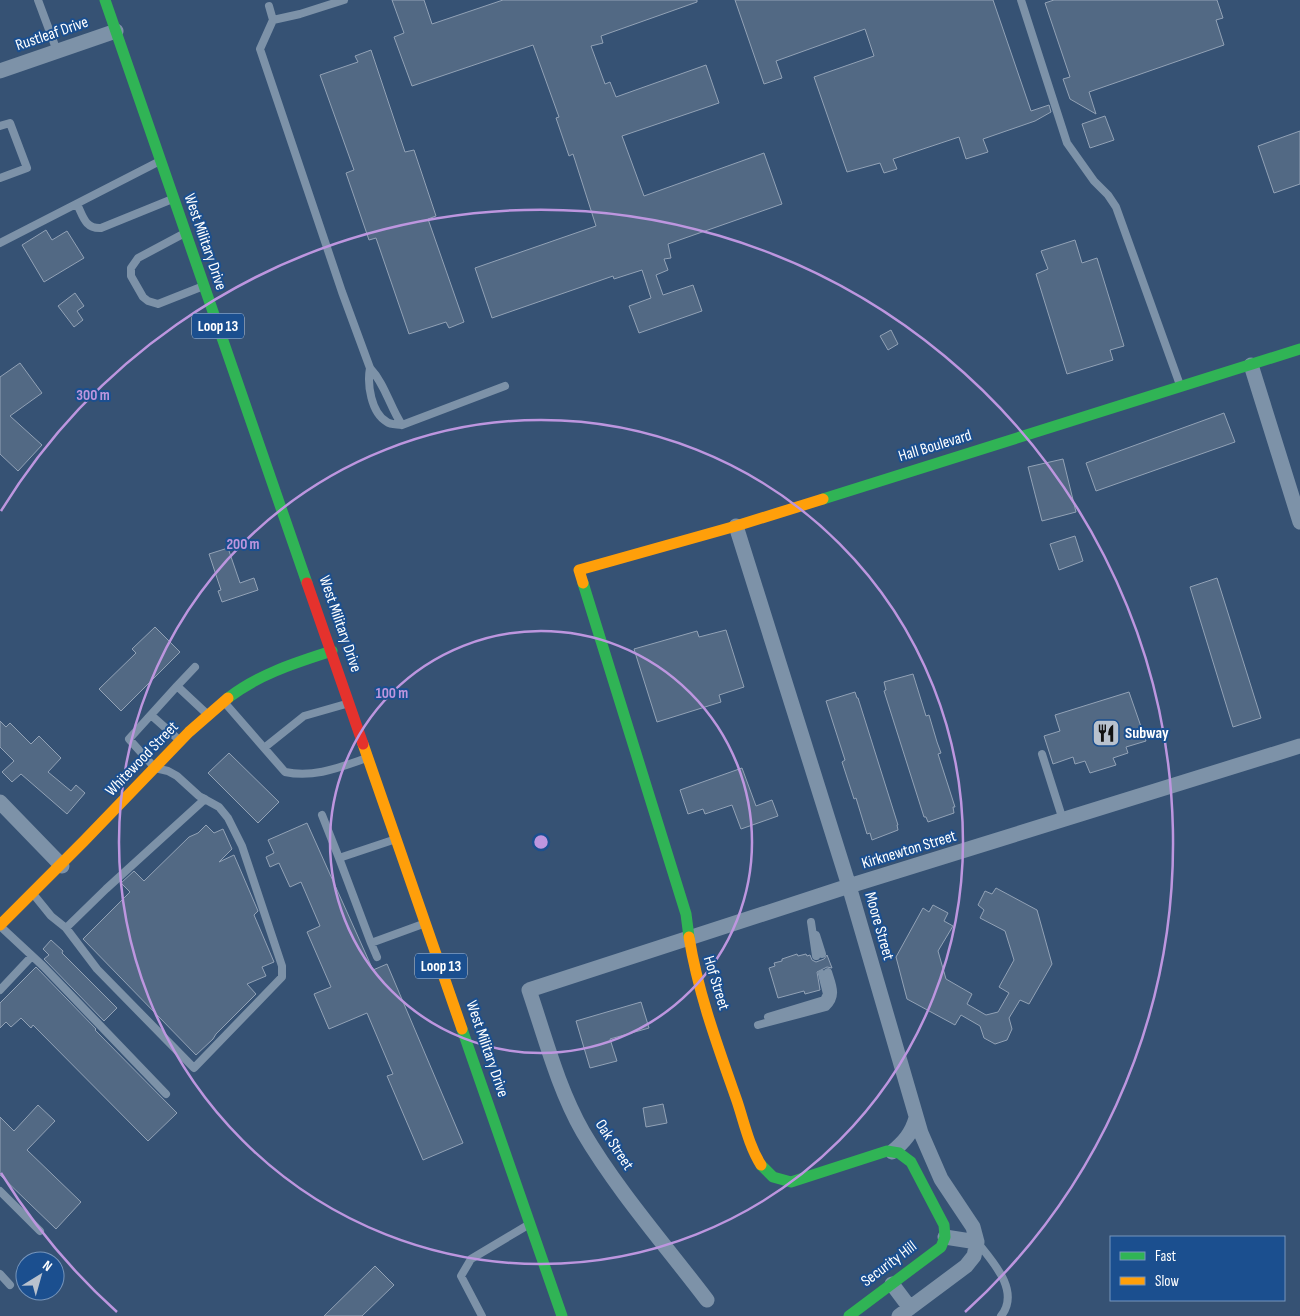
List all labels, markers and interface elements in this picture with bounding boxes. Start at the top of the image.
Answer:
street label: Rustleaf Drive [13,13,91,55]
street label: West Military Drive [180,191,230,293]
road number: Loop 13 [192,314,244,338]
text: 300 m [76,386,110,405]
street label: Hall Boulevard [896,426,974,466]
text: 200 m [226,535,260,554]
street label: West Military Drive [315,573,365,675]
text: 100 m [376,684,408,703]
street label: Whitewood Street [102,718,182,800]
restaurant icon: Subway [1091,718,1121,748]
place label: Subway [1125,724,1169,743]
street label: Kirknewton Street [860,827,959,873]
centre of rings [532,833,550,851]
street label: Moore Street [860,890,898,962]
road number: Loop 13 [415,954,467,978]
street label: Hof Street [699,954,733,1012]
street label: West Military Drive [462,998,512,1100]
street label: Oak Street [591,1116,637,1174]
legend [1110,1236,1285,1301]
street label: Security Hill [857,1237,921,1291]
text: Fast [1155,1247,1177,1266]
north arrow [15,1251,65,1301]
text: N [39,1257,56,1275]
text: Slow [1155,1272,1179,1291]

